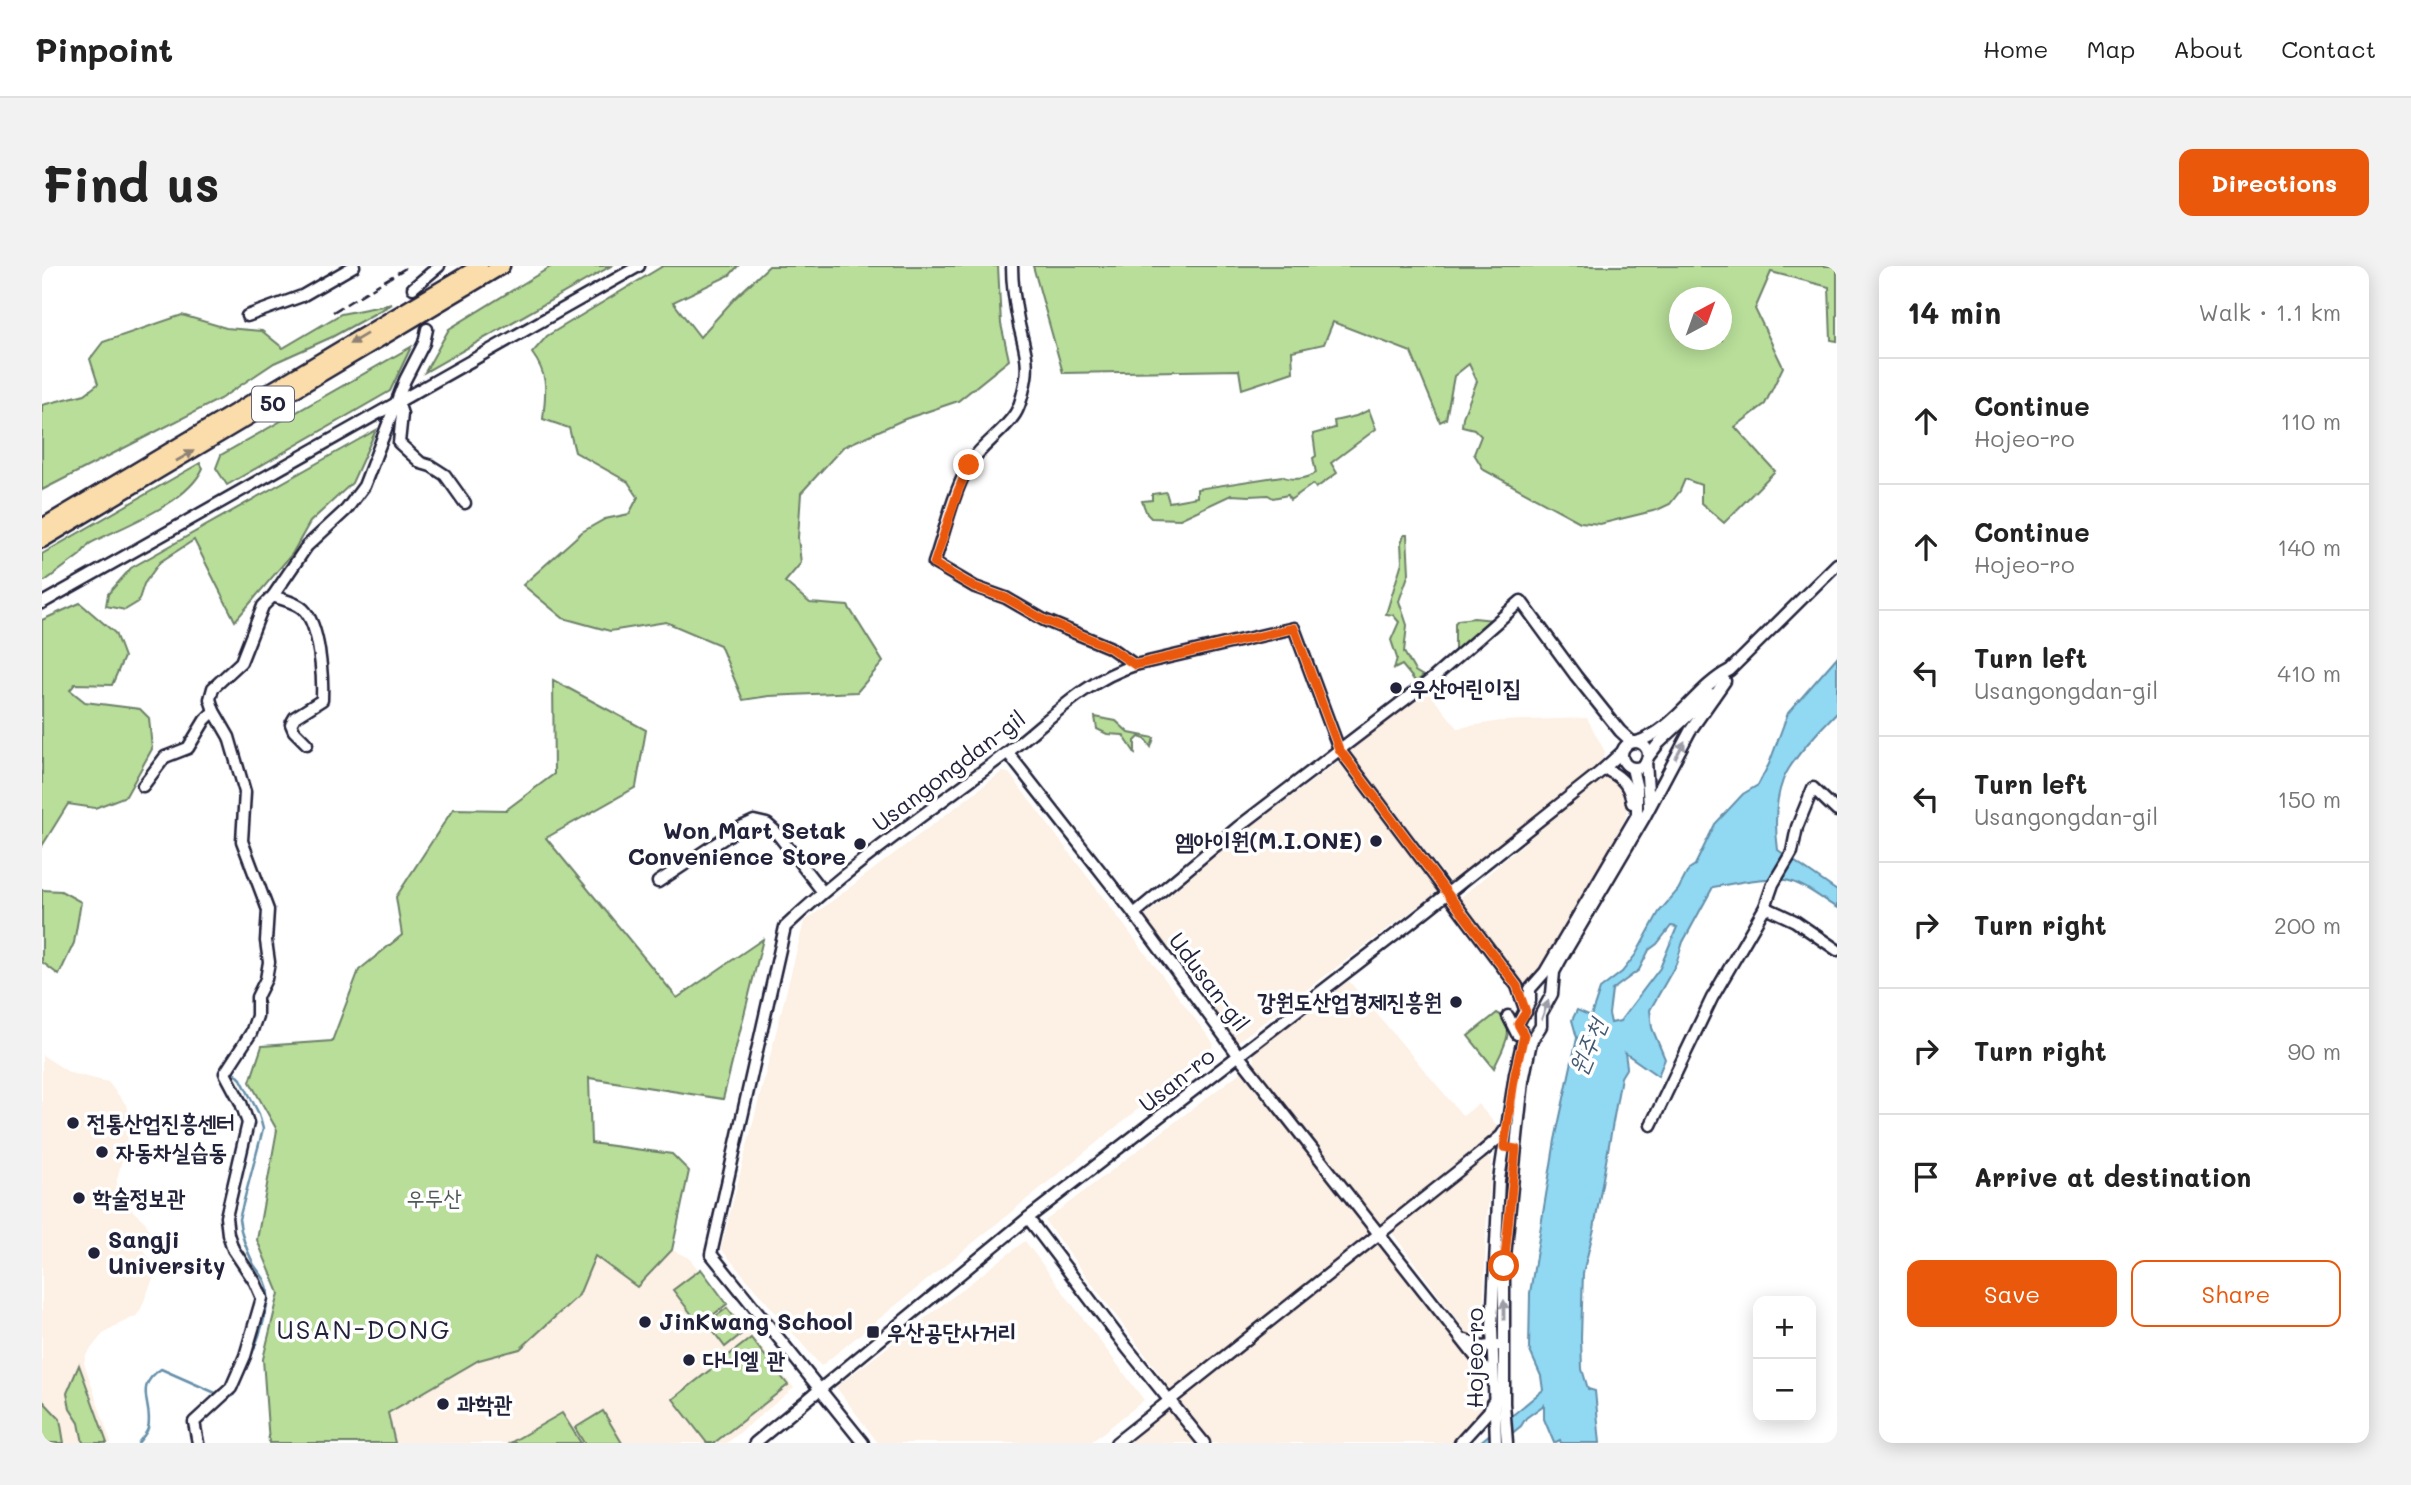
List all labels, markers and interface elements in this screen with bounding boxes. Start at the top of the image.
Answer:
text: Pinpoint [35,27,173,70]
text: Home [1983,33,2048,64]
text: Map [2086,33,2135,64]
text: About [2173,33,2243,64]
text: Contact [2281,33,2376,64]
button: Directions [2179,149,2369,216]
text: Find us [42,151,220,214]
north arrow [1669,287,1732,350]
text: 14 min [1907,292,2001,332]
text: Walk · 1.1 km [2198,297,2341,327]
one-way arrow [348,332,367,345]
road number: 50 [252,386,294,422]
text: Continue [1974,389,2090,423]
icon: ahead [1907,402,1945,440]
text: 110 m [2281,406,2341,436]
text: Hojeo-ro [1974,423,2075,453]
route end [953,449,984,480]
one-way arrow [176,450,195,462]
text: Continue [1974,515,2090,549]
icon: ahead [1907,528,1945,566]
text: 140 m [2277,532,2341,562]
text: Hojeo-ro [1974,549,2075,579]
text: Turn left [1974,641,2087,675]
icon: left [1907,654,1945,692]
text: 410 m [2277,658,2341,688]
place label: 우산어린이집 [1410,672,1521,702]
text: Usangongdan-gil [1974,675,2158,705]
marker: 우산어린이집 [1388,680,1404,696]
street label: Usangongdan-gil [866,703,1031,838]
one-way arrow [1675,740,1686,760]
text: Turn left [1974,767,2087,801]
icon: left [1907,780,1945,818]
text: 150 m [2277,784,2341,814]
text: Usangongdan-gil [1974,801,2158,831]
place label: Won Mart Setak Convenience Store [628,815,846,871]
place label: 엠아이원(M.I.ONE) [1175,825,1362,855]
marker: 엠아이원(M.I.ONE) [1368,833,1384,849]
marker: Won Mart Setak Convenience Store [852,836,868,852]
icon: right [1907,906,1945,944]
text: Turn right [1974,908,2107,942]
text: 200 m [2274,910,2341,940]
street label: Udusan-gil [1163,926,1257,1037]
place label: 강원도산업경제진흥원 [1257,986,1442,1016]
marker: 강원도산업경제진흥원 [1448,994,1464,1010]
one-way arrow [1539,999,1550,1020]
water label: 원주천 [1561,1011,1613,1079]
icon: right [1907,1032,1945,1070]
text: Turn right [1974,1034,2107,1068]
text: 90 m [2288,1036,2341,1066]
street label: Usan-ro [1132,1040,1220,1118]
place label: 전통산업진흥센터 [87,1107,235,1137]
marker: 전통산업진흥센터 [65,1115,81,1131]
place label: 자동차실습동 [116,1136,227,1166]
marker: 자동차실습동 [94,1144,110,1160]
icon: arrive [1907,1158,1945,1196]
text: Arrive at destination [1974,1160,2251,1194]
place label: 학술정보관 [92,1182,186,1212]
park label: 우두산 [406,1182,462,1212]
marker: 학술정보관 [71,1190,87,1206]
place label: Sangji University [108,1224,225,1280]
marker: Sangji University [86,1245,102,1261]
route start [1488,1250,1519,1281]
button: Save [1907,1260,2117,1327]
button: Share [2131,1260,2341,1327]
map controls [1753,1296,1816,1422]
button: + [1753,1296,1816,1359]
one-way arrow [1498,1299,1510,1321]
place label: JinKwang School [659,1306,853,1336]
street label: Hojeo-ro [1459,1308,1489,1408]
district label: USAN-DONG [276,1312,452,1346]
marker: JinKwang School [637,1314,653,1330]
place label: 우산공단사거리 [887,1316,1017,1346]
marker: 우산공단사거리 [865,1324,881,1340]
place label: 다니엘 관 [703,1344,786,1374]
marker: 다니엘 관 [681,1352,697,1368]
button: − [1753,1359,1816,1422]
place label: 과학관 [457,1388,513,1418]
marker: 과학관 [435,1396,451,1412]

